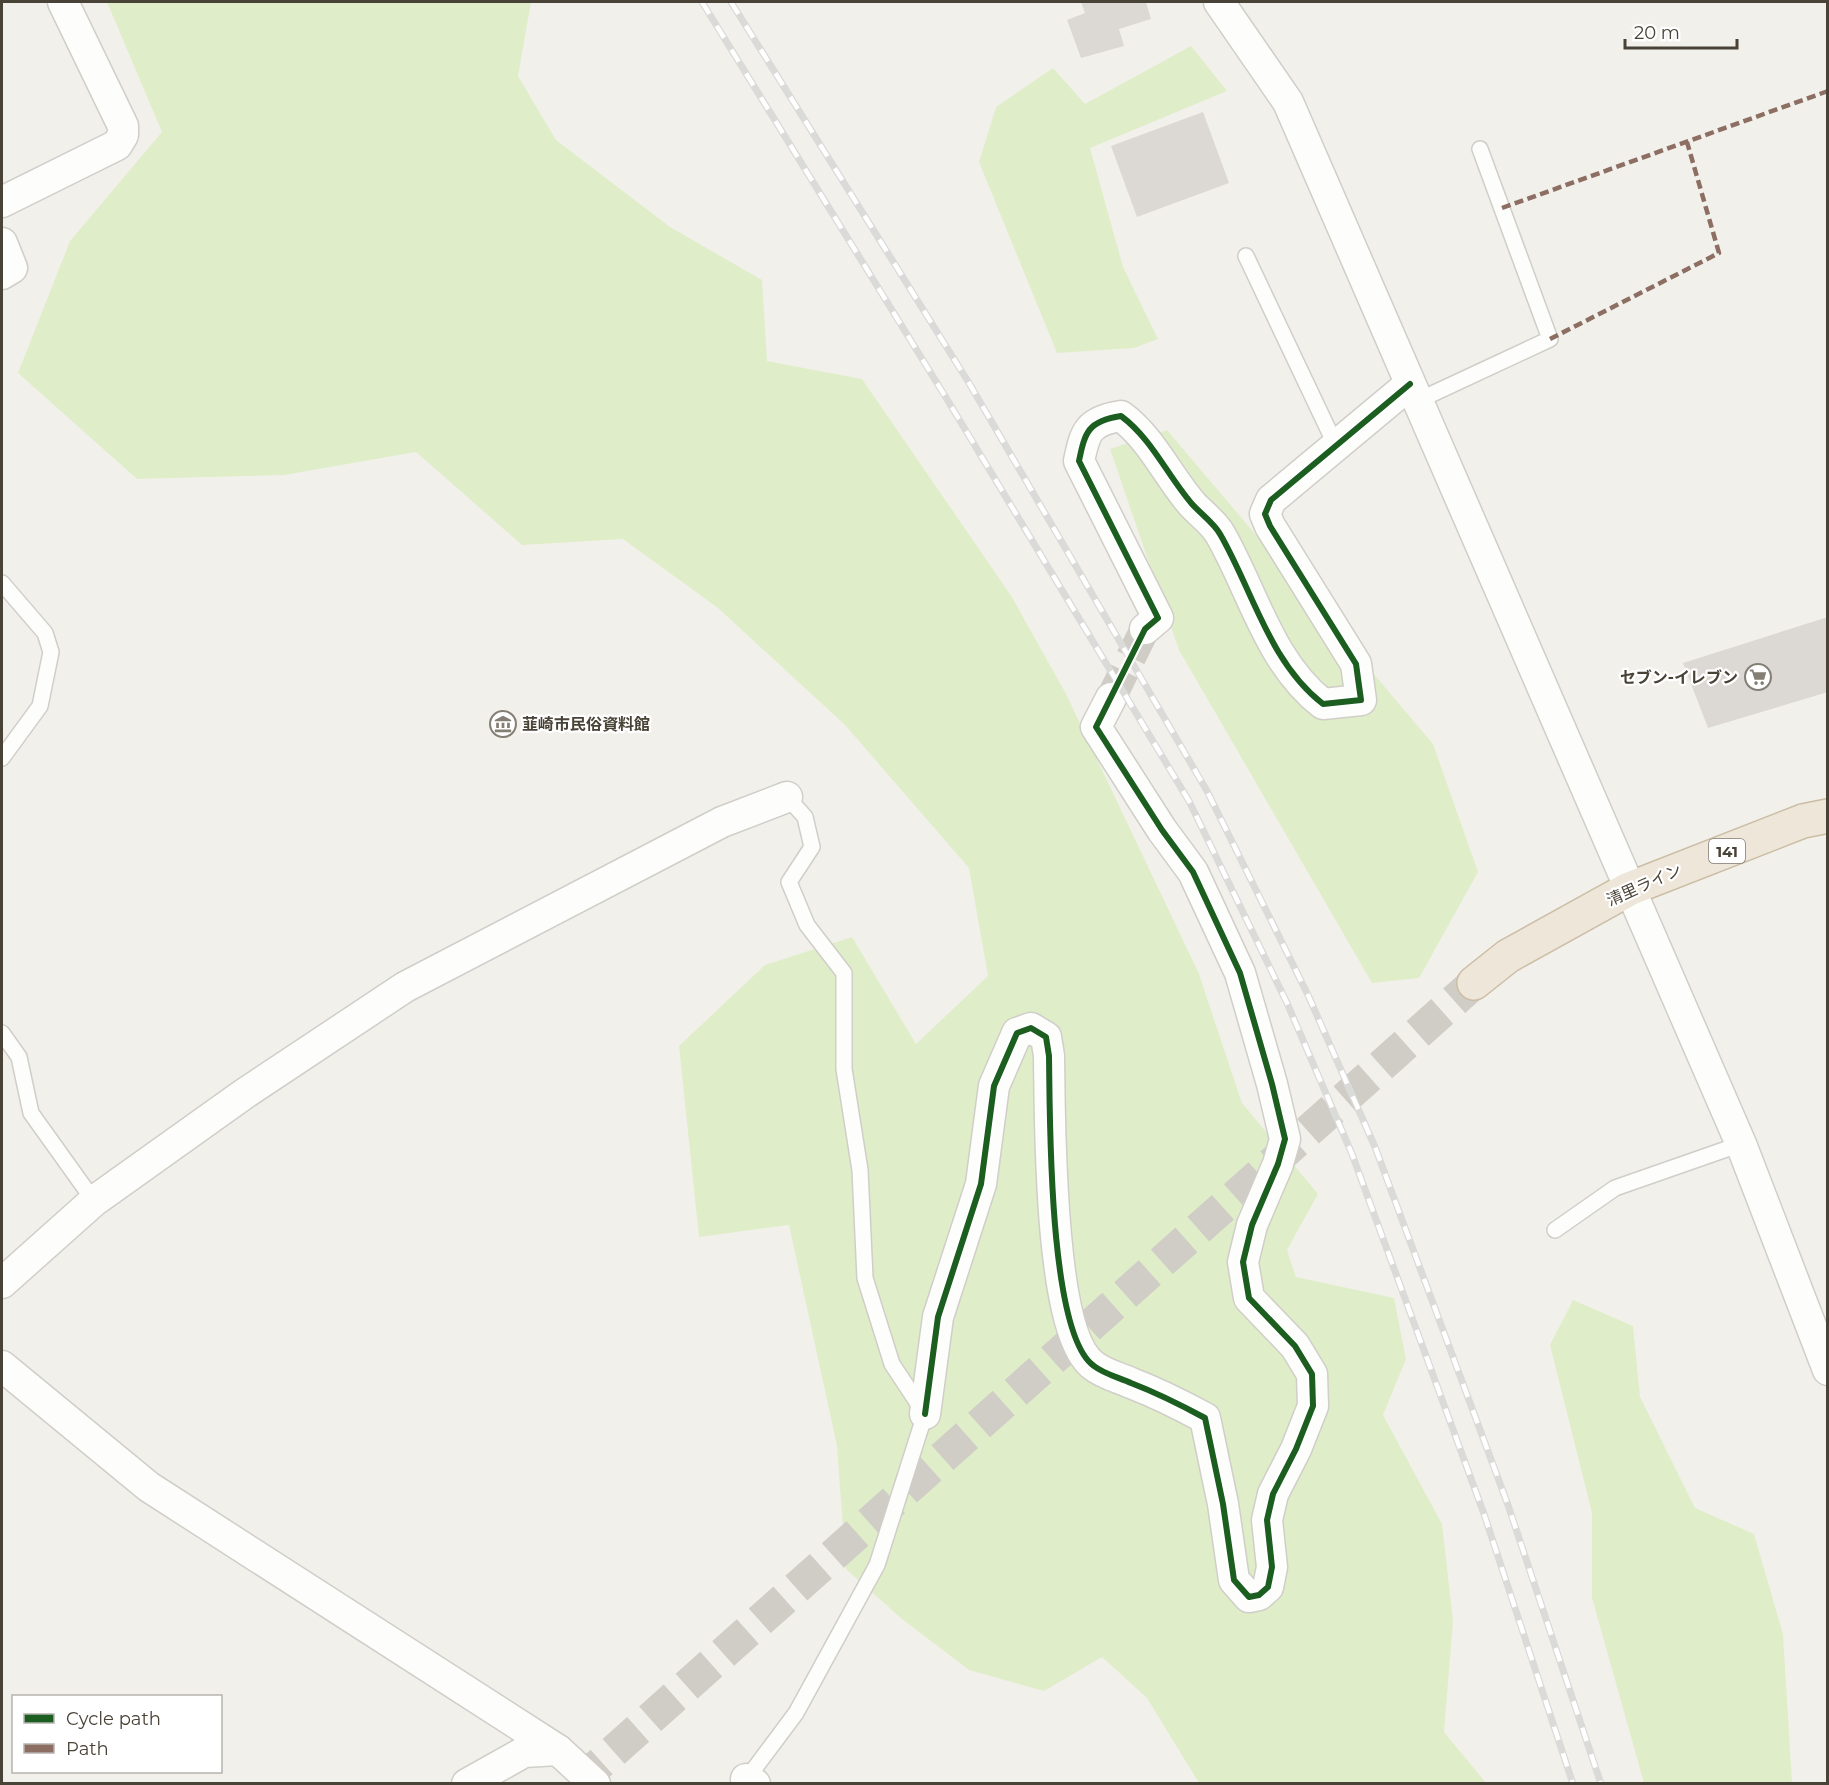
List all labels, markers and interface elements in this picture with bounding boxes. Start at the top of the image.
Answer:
scale bar [1625,12,1738,50]
text: 20 m [1634,22,1680,44]
supermarket icon: セブン-イレブン [1743,662,1773,692]
place label: セブン-イレブン [1620,668,1738,687]
museum icon: 韮崎市民俗資料館 [488,709,518,739]
place label: 韮崎市民俗資料館 [522,715,650,734]
road number: 141 [1709,839,1745,863]
street label: 清里ライン [1604,860,1684,910]
legend [12,1695,222,1773]
text: Cycle path [66,1708,161,1730]
text: Path [66,1738,109,1760]

